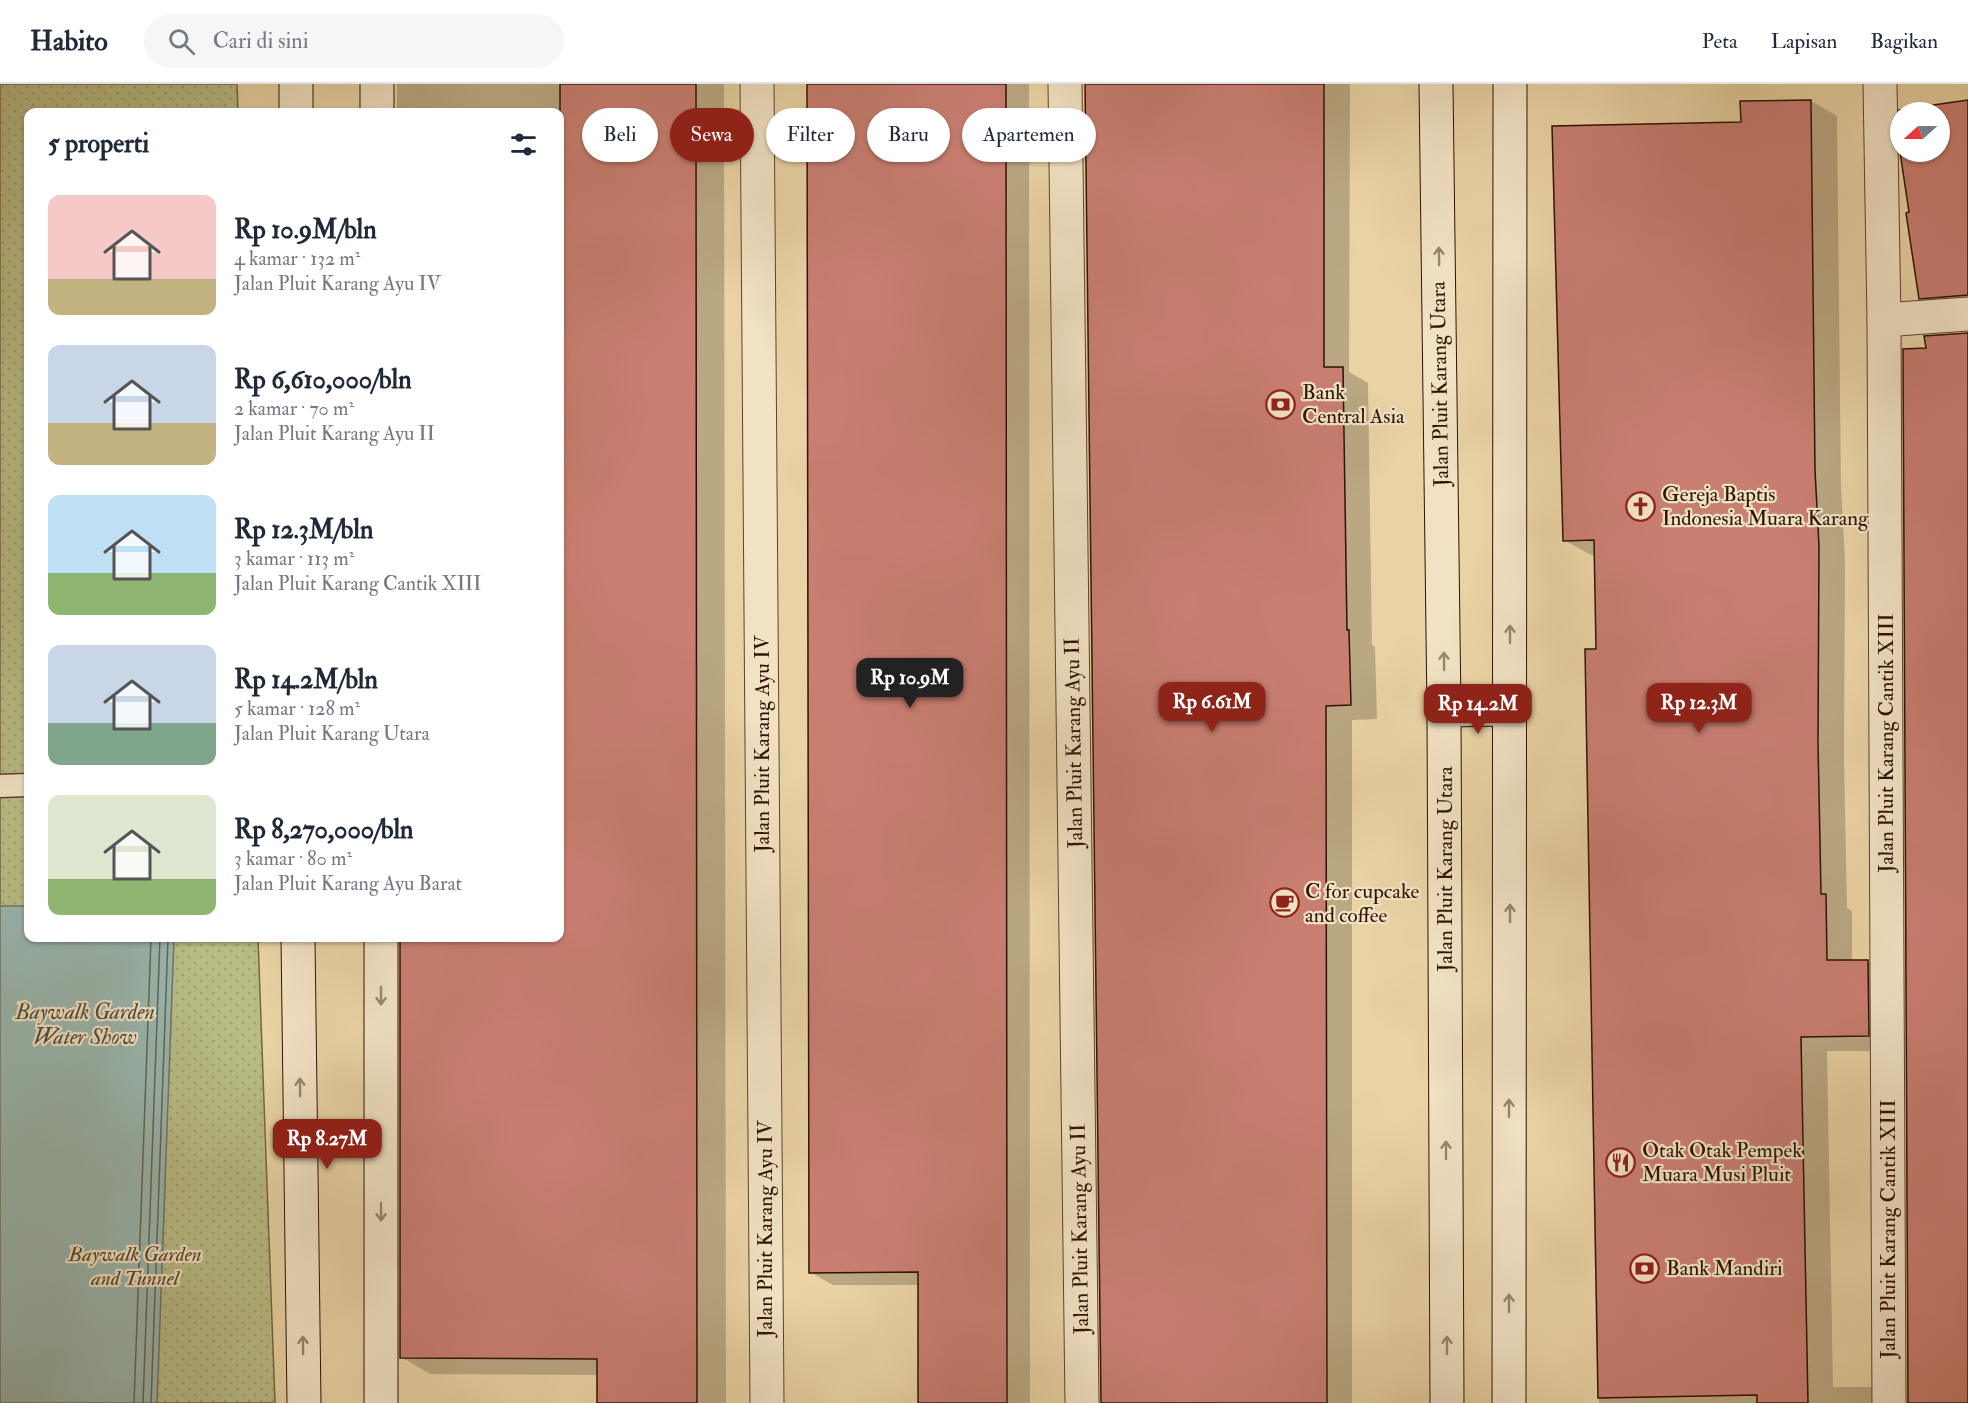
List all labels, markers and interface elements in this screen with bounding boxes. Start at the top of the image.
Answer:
search box [144,14,564,68]
text: Habito [30,24,108,59]
icon: search [165,25,198,58]
text: Cari di sini [213,27,309,55]
text: Peta [1702,28,1738,55]
text: Lapisan [1771,28,1837,55]
text: Bagikan [1870,28,1938,55]
north arrow [1890,102,1950,162]
map controls [1890,102,1950,162]
chip: Beli [582,108,658,162]
chip: Sewa [670,108,754,162]
chip: Filter [766,108,855,162]
chip: Baru [867,108,950,162]
chip: Apartemen [962,108,1096,162]
text: 5 properti [48,128,149,160]
icon: filters [507,128,540,161]
text: Rp 10.9M/bln [234,214,377,246]
icon: home [96,219,168,291]
text: 4 kamar · 132 m² [234,246,360,271]
one-way arrow [1433,246,1445,266]
text: Jalan Pluit Karang Ayu IV [234,271,441,296]
street label: Jalan Pluit Karang Utara [1425,281,1455,488]
text: Rp 6,610,000/bln [234,364,412,396]
icon: home [96,369,168,441]
place label: Bank Central Asia [1302,379,1405,430]
bank icon: Bank Central Asia [1265,388,1297,420]
text: 2 kamar · 70 m² [234,396,354,421]
text: Jalan Pluit Karang Ayu II [234,421,435,446]
place label: Gereja Baptis Indonesia Muara Karang [1662,481,1869,532]
church icon: Gereja Baptis Indonesia Muara Karang [1625,490,1657,522]
text: Rp 12.3M/bln [234,514,373,546]
icon: home [96,519,168,591]
text: 3 kamar · 113 m² [234,546,354,571]
text: Jalan Pluit Karang Cantik XIII [234,571,481,596]
street label: Jalan Pluit Karang Cantik XIII [1873,613,1900,874]
one-way arrow [1504,624,1516,644]
street label: Jalan Pluit Karang Ayu IV [749,634,776,854]
street label: Jalan Pluit Karang Ayu II [1059,637,1089,850]
one-way arrow [1438,651,1450,671]
pin: Rp 10.9M [848,658,972,709]
text: Rp 14.2M/bln [234,664,378,696]
text: Rp 10.9M [870,665,950,690]
icon: home [96,669,168,741]
pin: Rp 6.61M [1150,682,1274,733]
pin: Rp 12.3M [1637,683,1761,734]
pin: Rp 14.2M [1416,684,1540,735]
text: Rp 6.61M [1172,689,1252,714]
text: Rp 12.3M [1661,690,1737,715]
text: Rp 14.2M [1438,691,1518,716]
text: 5 kamar · 128 m² [234,696,360,721]
text: Jalan Pluit Karang Utara [234,721,430,746]
street label: Jalan Pluit Karang Utara [1432,766,1459,973]
text: Rp 8,270,000/bln [234,814,413,846]
icon: home [96,819,168,891]
text: 3 kamar · 80 m² [234,846,352,871]
text: Jalan Pluit Karang Ayu Barat [234,871,462,896]
place label: C for cupcake and coffee [1305,878,1420,929]
cafe icon: C for cupcake and coffee [1268,887,1300,919]
one-way arrow [1504,903,1516,923]
one-way arrow [375,985,387,1005]
water label: Baywalk Garden Water Show [14,998,155,1051]
one-way arrow [294,1077,306,1097]
one-way arrow [1503,1098,1515,1118]
street label: Jalan Pluit Karang Cantik XIII [1875,1099,1902,1360]
pin: Rp 8.27M [265,1119,389,1170]
street label: Jalan Pluit Karang Ayu IV [752,1119,779,1339]
street label: Jalan Pluit Karang Ayu II [1065,1123,1095,1336]
text: Rp 8.27M [287,1126,367,1151]
place label: Otak Otak Pempek Muara Musi Pluit [1642,1137,1802,1188]
one-way arrow [1440,1140,1452,1160]
restaurant icon: Otak Otak Pempek Muara Musi Pluit [1605,1146,1637,1178]
one-way arrow [375,1201,387,1221]
park label: Baywalk Garden and Tunnel [67,1241,202,1292]
bank icon: Bank Mandiri [1629,1252,1661,1284]
place label: Bank Mandiri [1666,1255,1783,1282]
one-way arrow [1503,1293,1515,1313]
one-way arrow [298,1335,309,1355]
one-way arrow [1441,1335,1453,1355]

